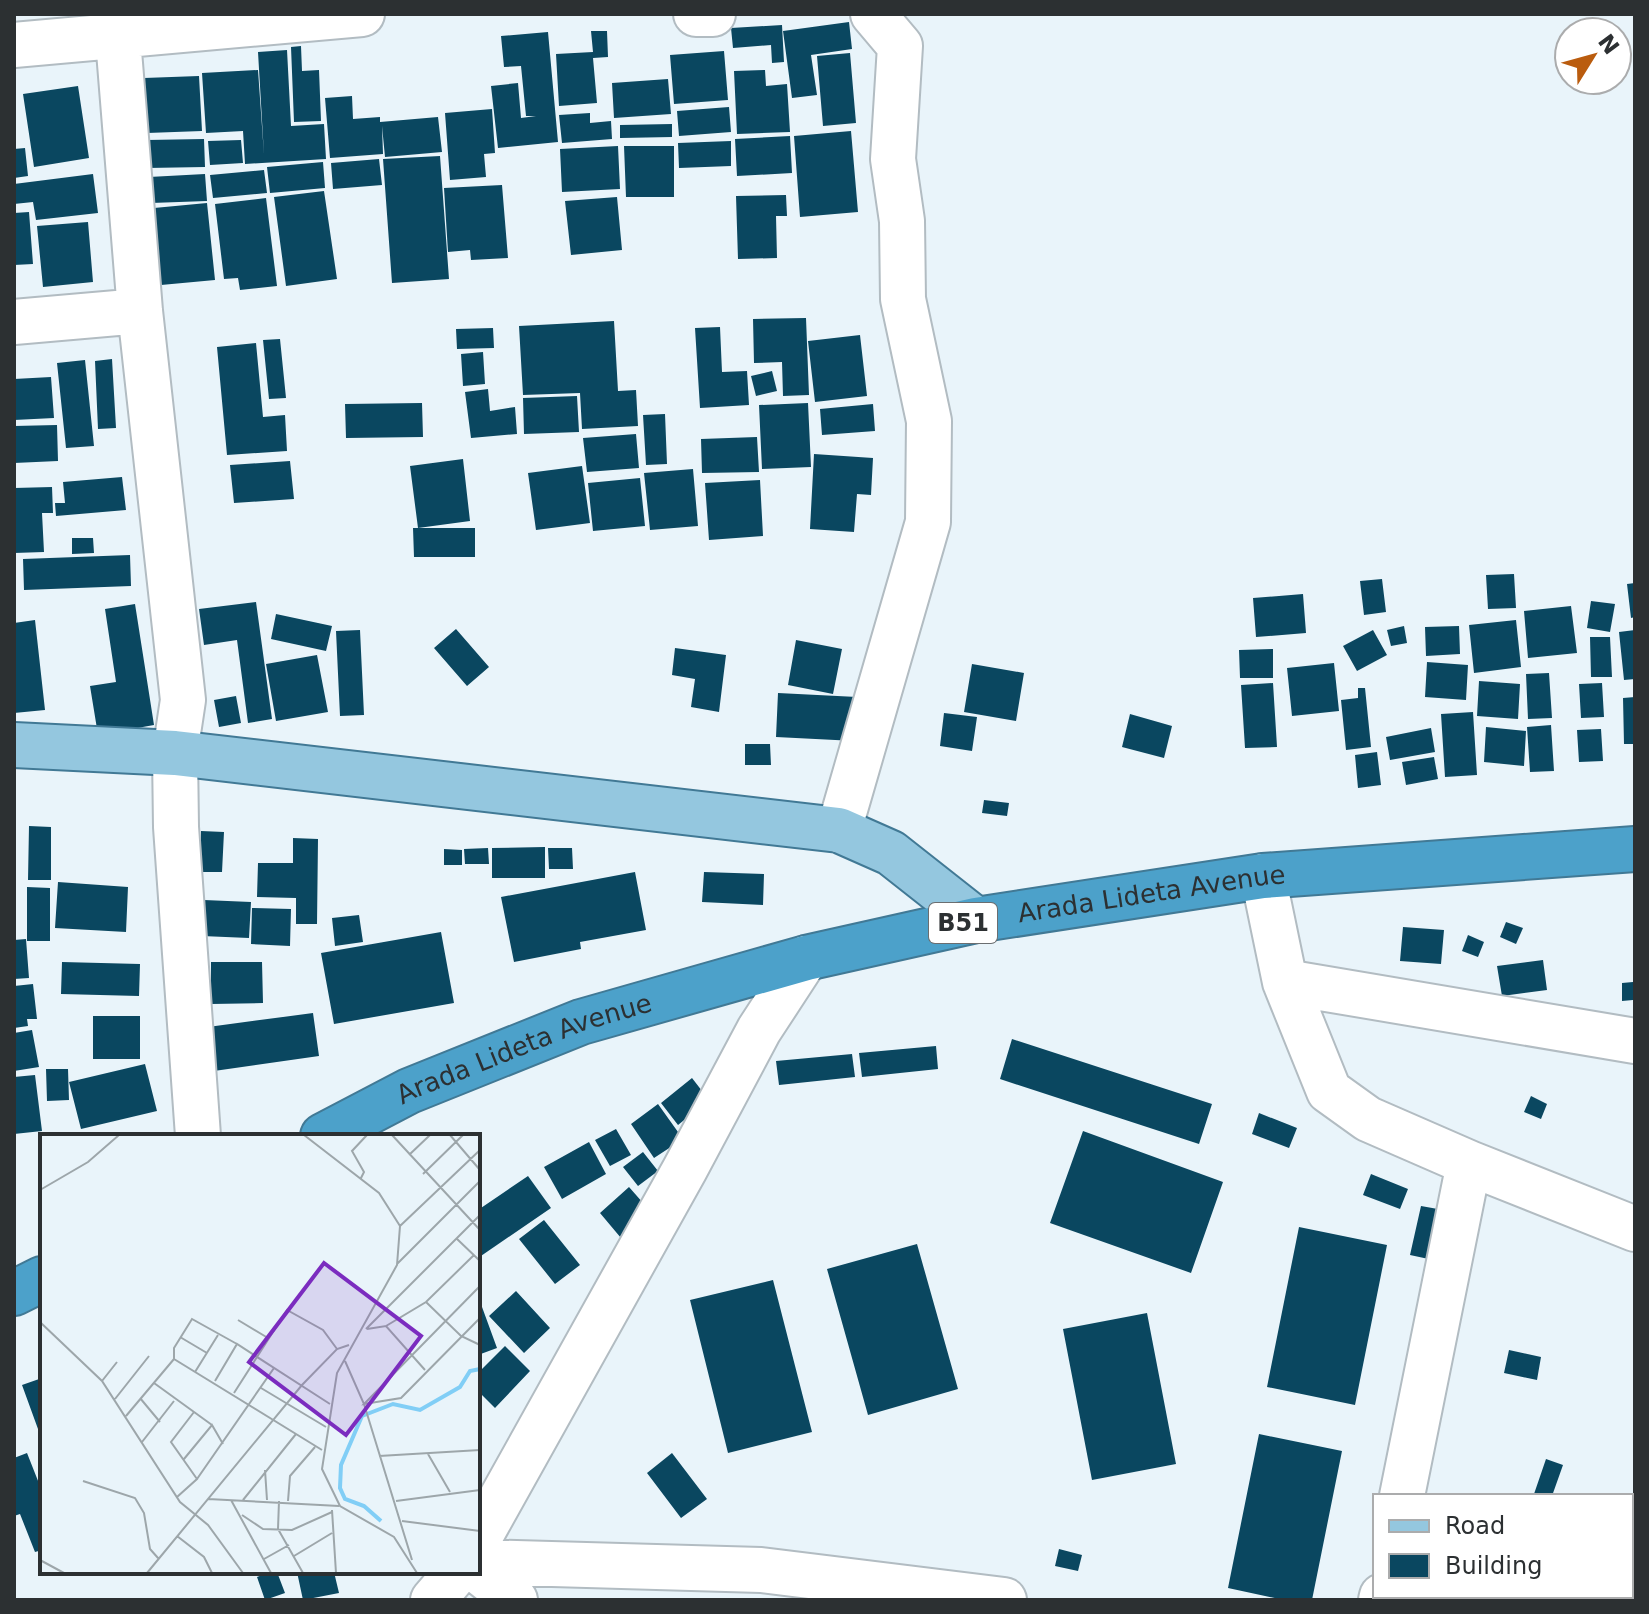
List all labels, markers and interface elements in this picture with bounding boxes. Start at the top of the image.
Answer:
north arrow [1553,16,1633,96]
text: N [1593,29,1624,59]
street label: Arada Lideta Avenue [1016,859,1286,928]
road number: B51 [929,903,997,943]
street label: Arada Lideta Avenue [391,988,655,1110]
inset map [40,1134,480,1574]
legend [1373,1494,1633,1598]
text: Road [1445,1512,1505,1540]
text: Building [1445,1552,1542,1580]

